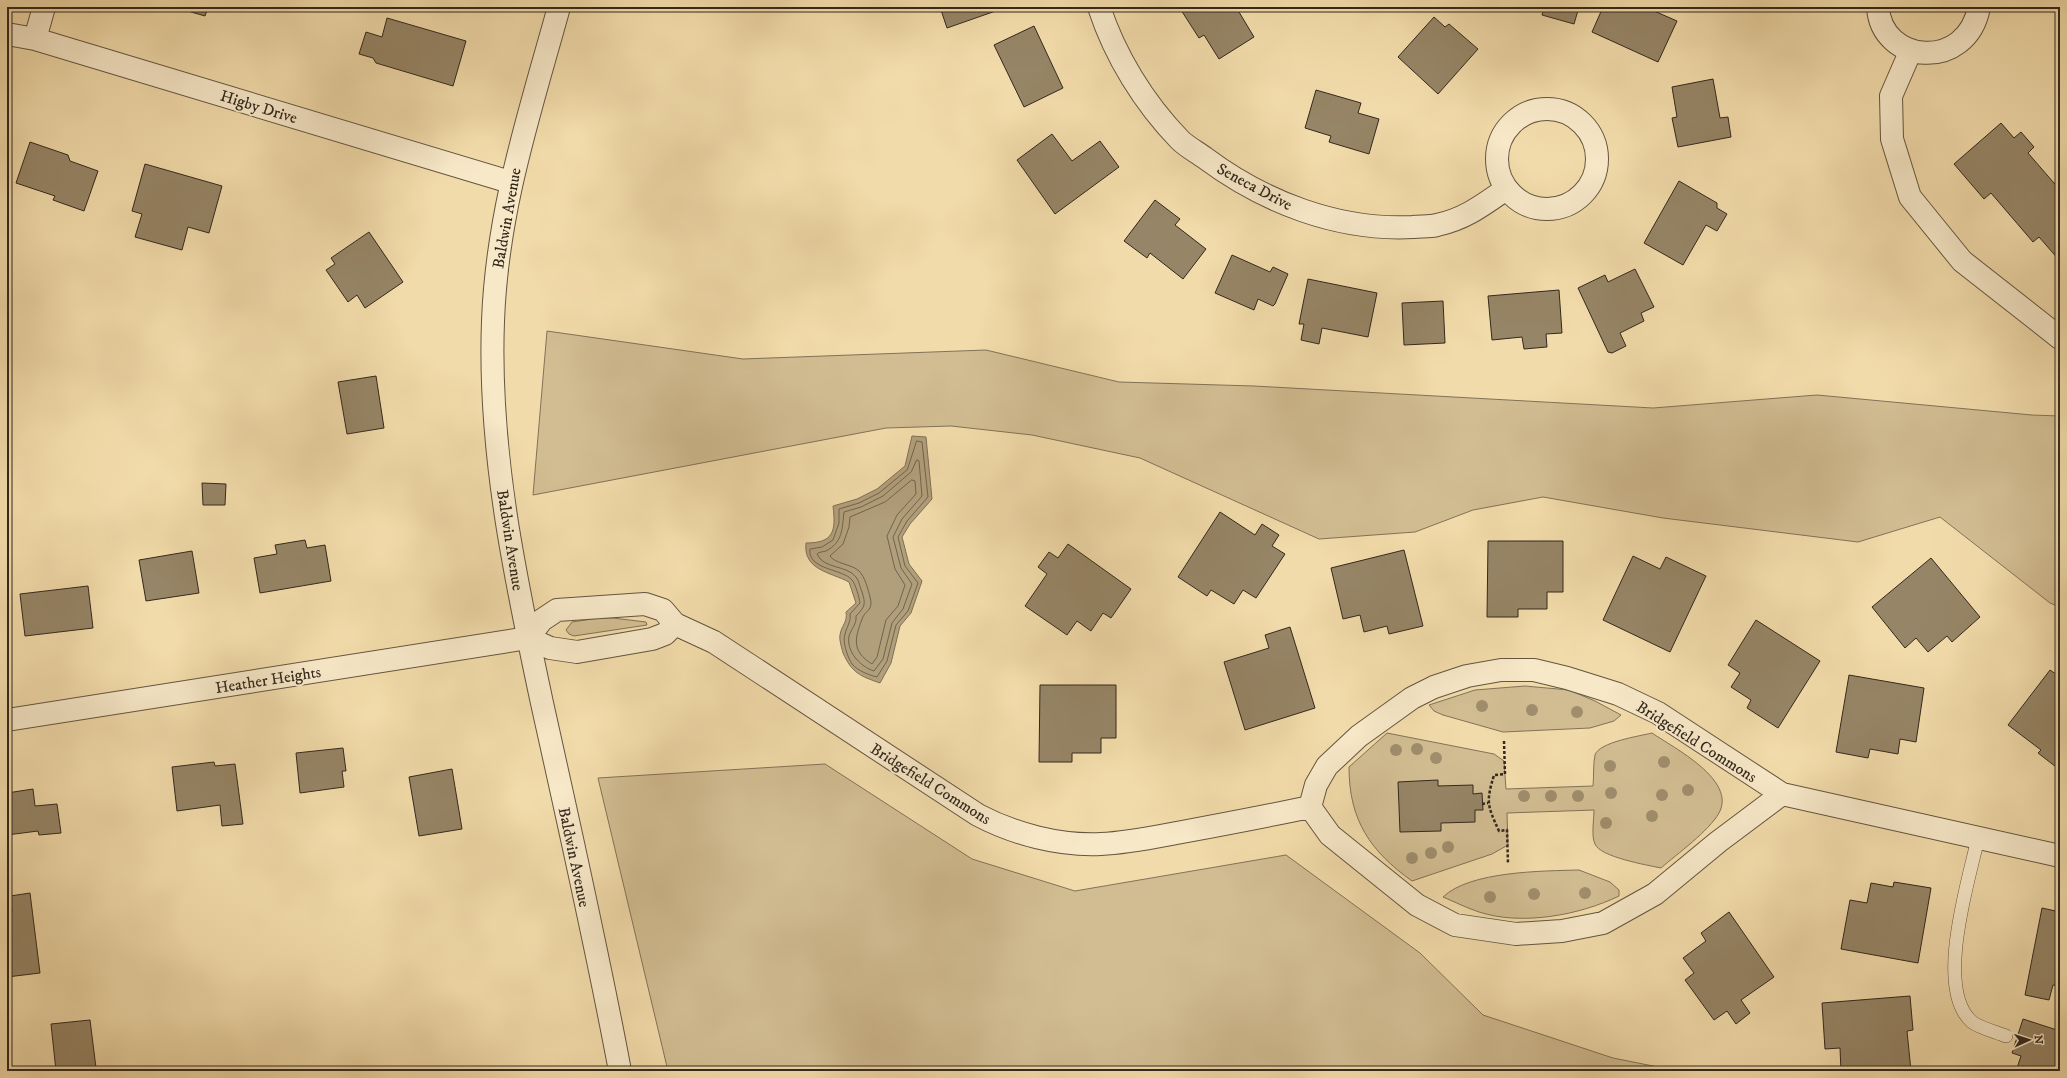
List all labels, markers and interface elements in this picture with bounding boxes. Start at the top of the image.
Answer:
street label: Higby Drive [218,86,300,128]
street label: Seneca Drive [1213,159,1296,215]
street label: Baldwin Avenue [488,166,526,270]
street label: Baldwin Avenue [492,488,528,592]
street label: Heather Heights [214,662,322,698]
street label: Bridgefield Commons [1633,697,1760,787]
street label: Bridgefield Commons [867,739,994,829]
street label: Baldwin Avenue [554,805,594,909]
north arrow [2009,1020,2049,1060]
text: N [2031,1035,2045,1044]

